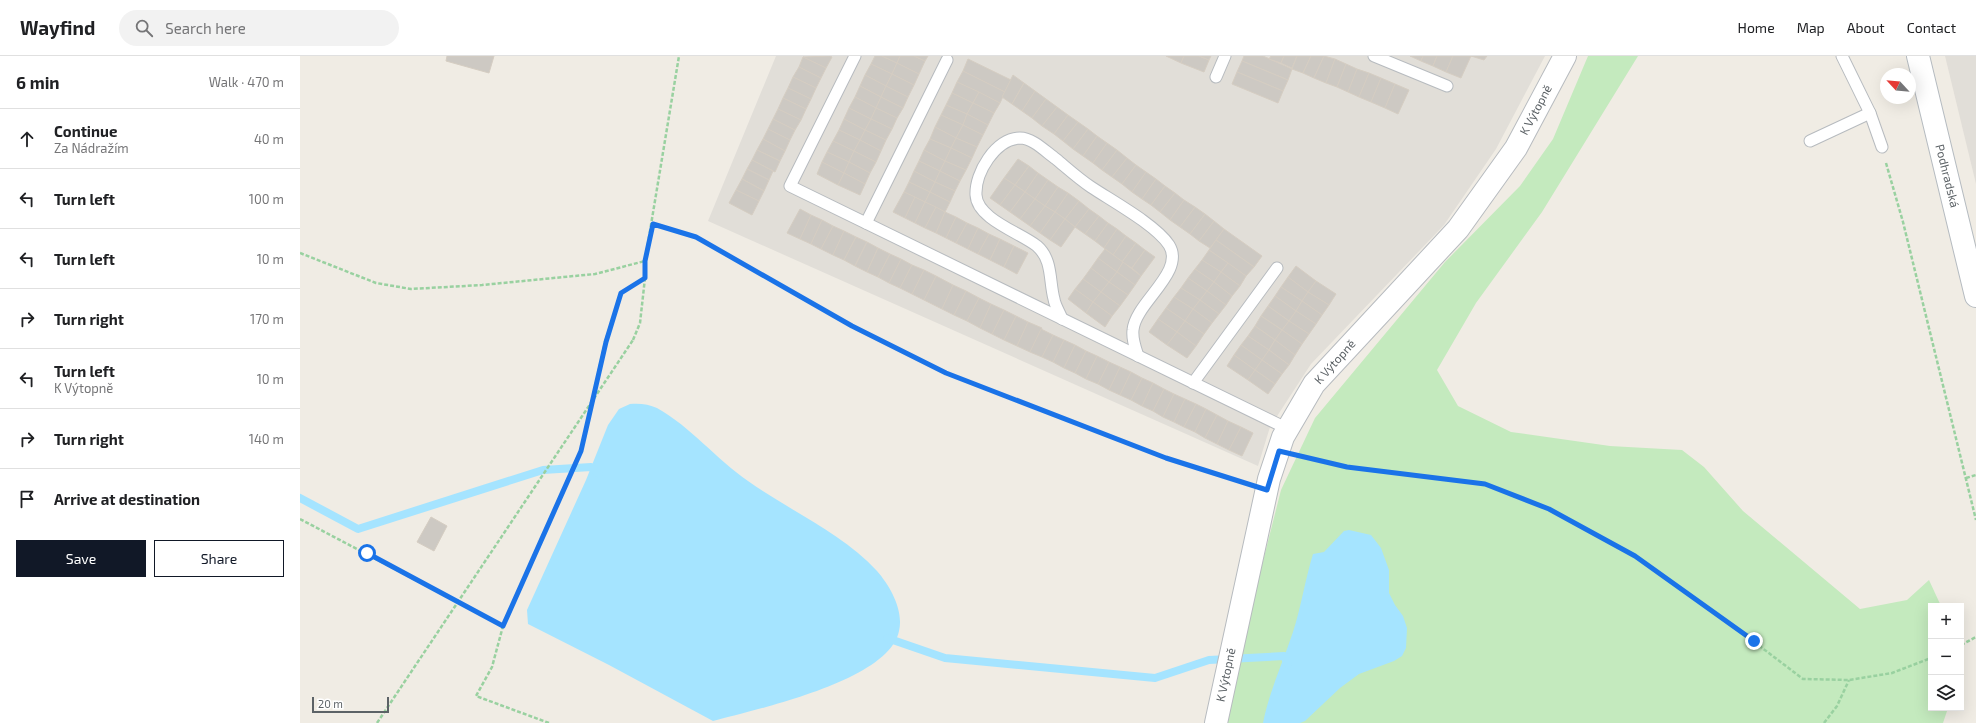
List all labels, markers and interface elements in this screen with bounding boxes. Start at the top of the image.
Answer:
search box [119,10,399,46]
text: Wayfind [20,16,95,39]
icon: search [133,17,155,39]
text: Search here [165,19,246,37]
text: Home [1738,19,1775,36]
text: Map [1797,19,1825,36]
text: About [1847,19,1885,36]
text: Contact [1907,19,1956,36]
north arrow [1880,68,1916,104]
text: 6 min [16,72,60,92]
text: Walk · 470 m [209,74,284,90]
street label: K Výtopně [1516,82,1554,137]
text: Continue [54,122,117,140]
icon: ahead [16,128,38,150]
text: 40 m [254,131,284,147]
text: Za Nádražím [54,140,129,156]
street label: Podhradská [1933,143,1963,209]
icon: left [16,188,38,210]
text: Turn left [54,190,115,208]
text: 100 m [249,191,284,207]
icon: left [16,248,38,270]
text: Turn left [54,250,115,268]
text: 10 m [257,251,284,267]
icon: right [16,308,38,330]
text: Turn right [54,310,124,328]
text: 170 m [250,311,284,327]
street label: K Výtopně [1311,336,1358,386]
text: Turn left [54,362,115,380]
icon: left [16,368,38,390]
text: 10 m [257,371,284,387]
text: K Výtopně [54,380,113,396]
icon: right [16,428,38,450]
text: Turn right [54,430,124,448]
text: 140 m [249,431,284,447]
icon: arrive [16,488,38,510]
text: Arrive at destination [54,490,200,508]
button: Save [16,540,146,577]
button: Share [154,540,284,577]
route start [358,544,376,562]
map controls [1928,603,1964,711]
button: + [1928,603,1964,639]
route end [1745,632,1763,650]
button: − [1928,639,1964,675]
street label: K Výtopně [1212,647,1238,703]
button: layers [1928,675,1964,711]
scale bar [312,695,389,714]
text: 20 m [318,697,343,710]

